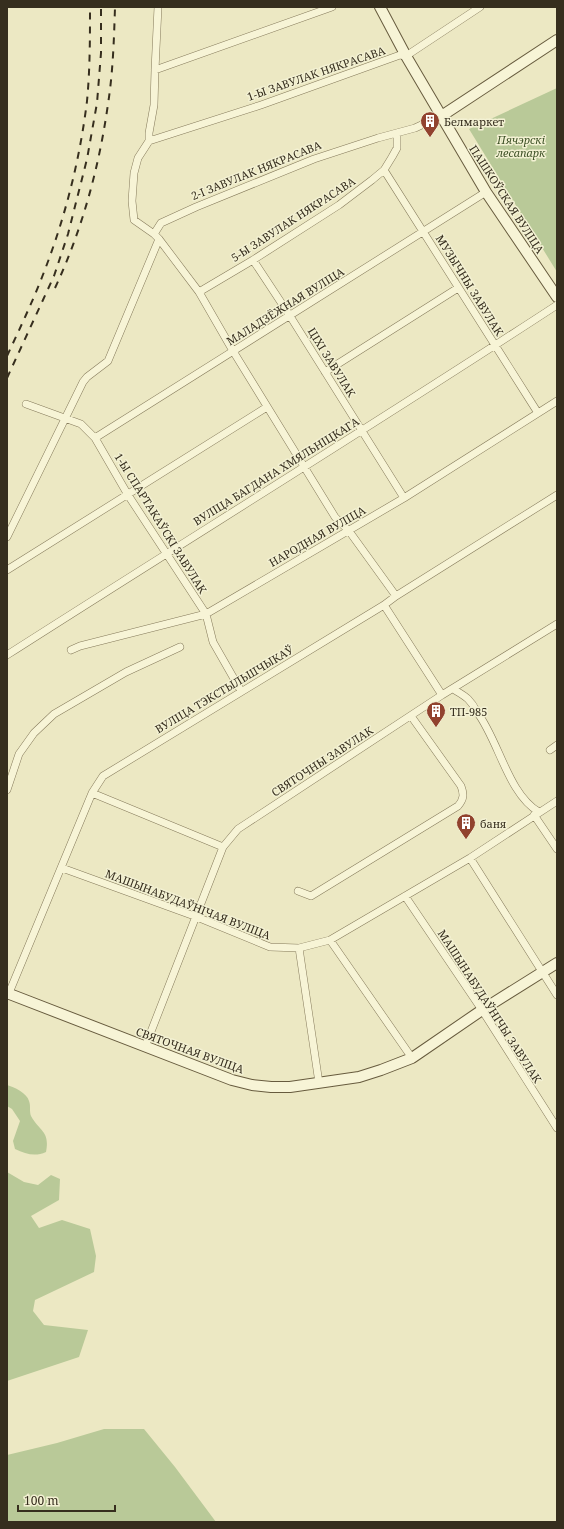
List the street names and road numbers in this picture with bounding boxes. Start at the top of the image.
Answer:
street label: 1-Ы ЗАВУЛАК НЯКРАСАВА [245,42,387,104]
street label: 2-І ЗАВУЛАК НЯКРАСАВА [189,137,324,203]
street label: ПАШКОЎСКАЯ ВУЛІЦА [466,142,548,256]
street label: 5-Ы ЗАВУЛАК НЯКРАСАВА [228,173,358,265]
street label: МУЗЫЧНЫ ЗАВУЛАК [433,232,507,339]
street label: МАЛАДЗЁЖНАЯ ВУЛІЦА [223,263,347,348]
street label: ЦІХІ ЗАВУЛАК [305,324,359,400]
street label: ВУЛІЦА БАГДАНА ХМЯЛЬНІЦКАГА [190,413,362,528]
street label: 1-Ы СПАРТАКАЎСКІ ЗАВУЛАК [111,450,211,596]
street label: НАРОДНАЯ ВУЛІЦА [266,502,368,570]
street label: ВУЛІЦА ТЭКСТЫЛЬШЧЫКАЎ [152,641,297,736]
street label: СВЯТОЧНЫ ЗАВУЛАК [268,722,376,800]
street label: МАШЫНАБУДАЎНІЧАЯ ВУЛІЦА [103,866,273,943]
street label: МАШЫНАБУДАЎНІЧЫ ЗАВУЛАК [435,926,545,1086]
street label: СВЯТОЧНАЯ ВУЛІЦА [134,1023,246,1077]

